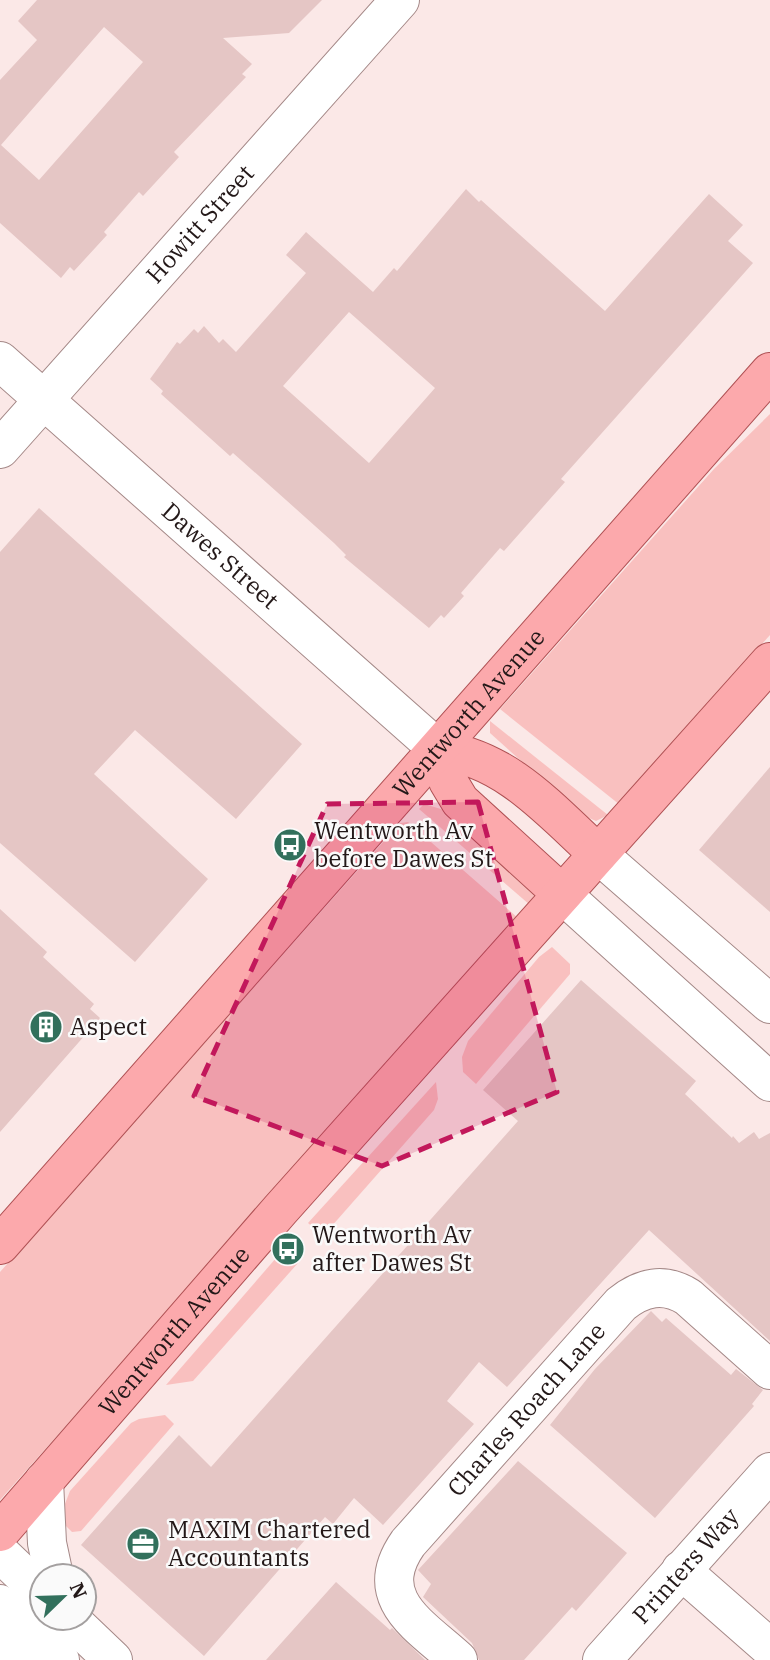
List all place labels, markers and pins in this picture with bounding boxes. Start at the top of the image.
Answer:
place label: Wentworth Av before Dawes St [314,814,493,874]
bus stop icon: Wentworth Av before Dawes St [271,826,309,864]
building icon: Aspect [27,1008,65,1046]
place label: Aspect [70,1010,147,1042]
place label: Wentworth Av after Dawes St [312,1218,472,1278]
bus stop icon: Wentworth Av after Dawes St [269,1230,307,1268]
place label: MAXIM Chartered Accountants [168,1513,371,1573]
office icon: MAXIM Chartered Accountants [124,1525,162,1563]

